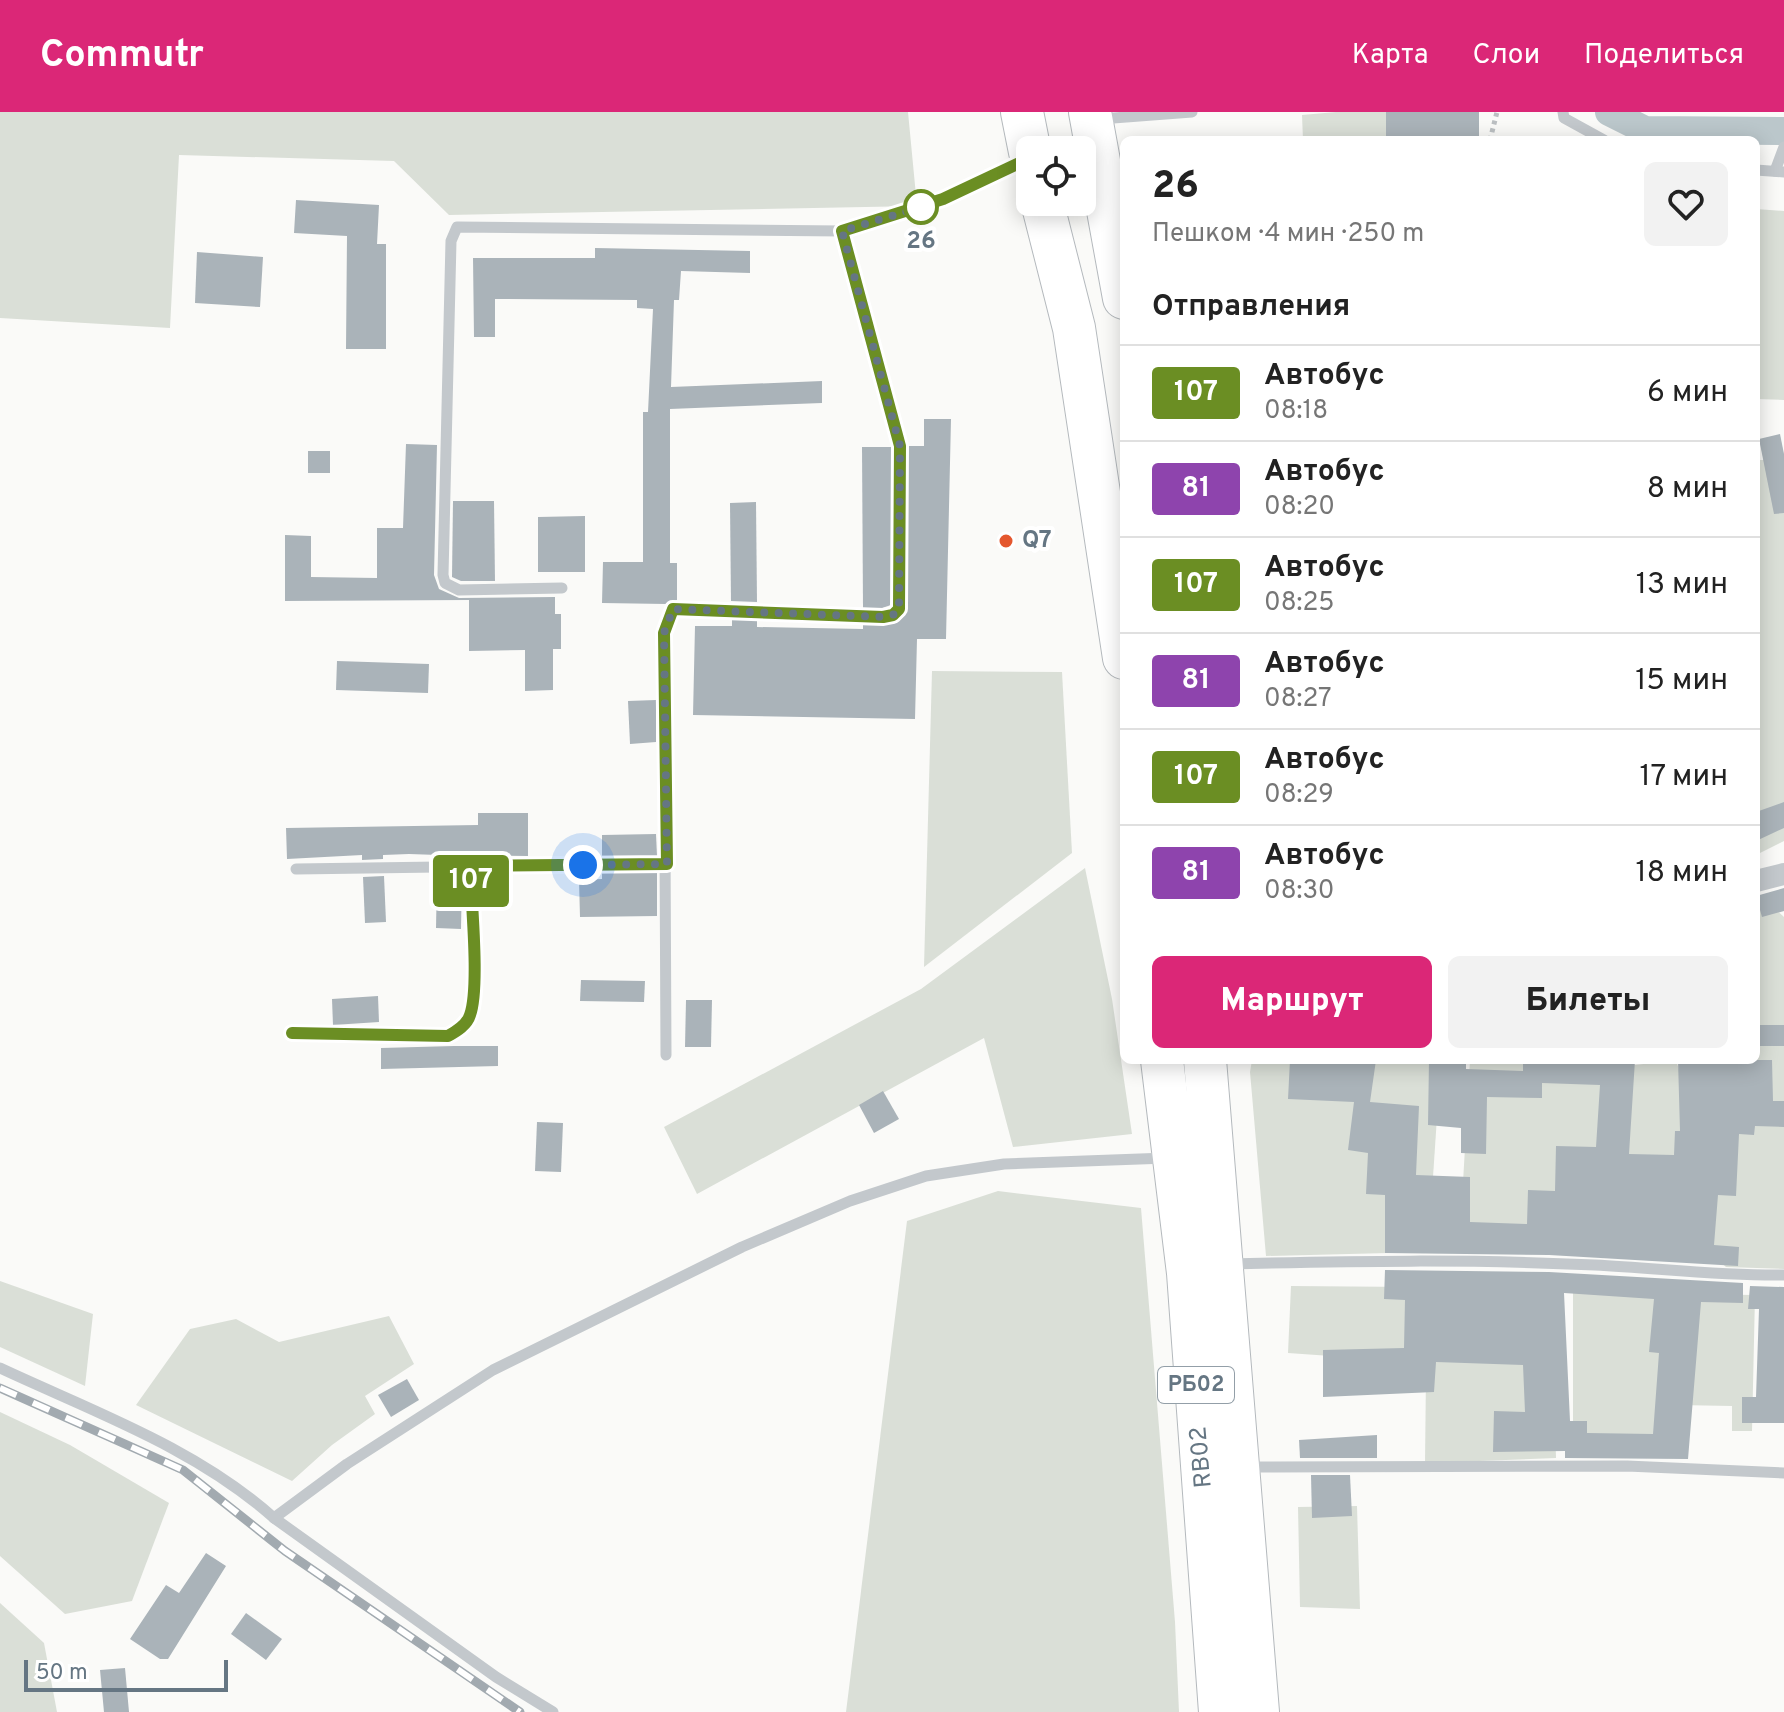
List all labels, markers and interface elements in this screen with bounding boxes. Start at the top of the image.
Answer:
text: Commutr [40,32,204,81]
text: Карта [1352,38,1428,74]
text: Слои [1472,38,1540,74]
text: Поделиться [1584,38,1744,74]
map controls [1016,136,1096,216]
button: locate [1016,136,1096,216]
button: heart [1644,162,1728,246]
text: 26 [1152,163,1199,212]
marker: 26 [904,190,938,224]
text: Пешком · 4 мин · 250 m [1152,218,1424,251]
place label: 26 [906,227,936,257]
text: Отправления [1152,289,1350,326]
text: Автобус [1264,358,1385,395]
text: 107 [1174,375,1218,411]
text: 6 мин [1647,375,1728,412]
text: 08:18 [1264,395,1328,428]
text: Автобус [1264,454,1385,491]
text: 81 [1182,471,1210,507]
text: 8 мин [1647,471,1728,508]
text: 08:20 [1264,491,1335,524]
place label: Q7 [1022,526,1052,556]
marker: Q7 [997,532,1015,550]
text: Автобус [1264,550,1385,587]
text: 107 [1174,567,1218,603]
text: 13 мин [1636,567,1728,604]
text: 08:25 [1264,587,1335,620]
text: Автобус [1264,646,1385,683]
text: 81 [1182,663,1210,699]
text: 15 мин [1635,663,1728,700]
text: 08:27 [1264,683,1332,716]
text: Автобус [1264,742,1385,779]
text: 107 [1174,759,1218,795]
text: 17 мин [1639,759,1728,796]
text: 08:29 [1264,779,1334,812]
text: Автобус [1264,838,1385,875]
your location [563,845,603,885]
line badge: 107 [425,855,517,907]
text: 81 [1182,855,1210,891]
text: 18 мин [1635,855,1728,892]
text: 107 [449,863,493,899]
text: 08:30 [1264,875,1335,908]
button: Маршрут [1152,956,1432,1048]
button: Билеты [1448,956,1728,1048]
road number: РБ02 [1158,1367,1234,1403]
street label: RB02 [1184,1425,1220,1489]
scale bar [24,1656,228,1692]
text: 50 m [36,1660,88,1687]

